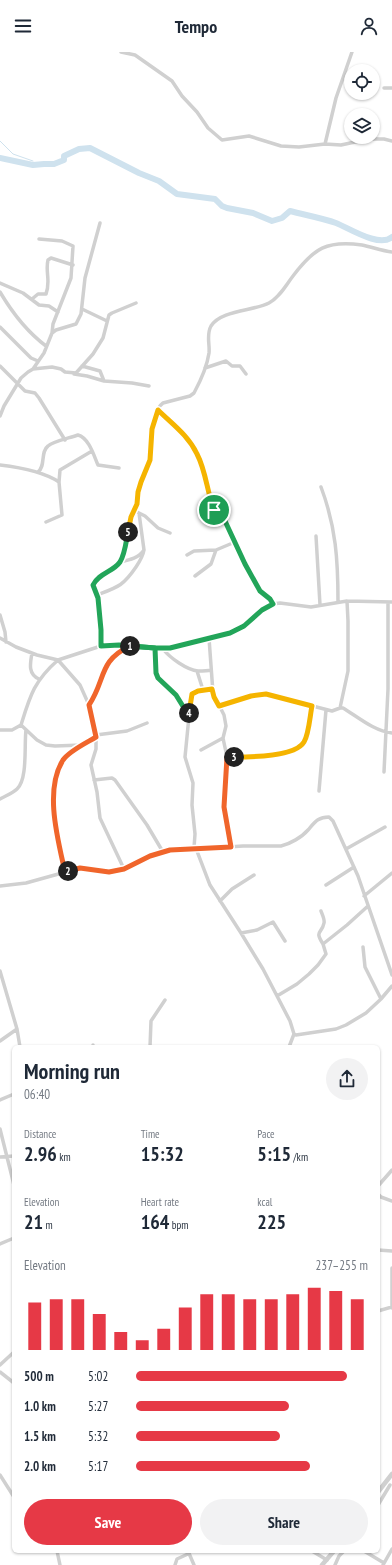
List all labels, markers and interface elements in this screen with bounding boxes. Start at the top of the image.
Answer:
icon: menu [12,15,34,37]
text: Tempo [175,15,217,38]
icon: person [358,15,380,37]
map controls [344,64,380,144]
button: locate [344,64,380,100]
button: layers [344,108,380,144]
pin [197,493,231,527]
icon: arrive [203,499,225,521]
pin: 5 [118,522,138,542]
text: 5 [125,525,131,539]
pin: 1 [120,636,140,656]
text: 1 [127,639,133,653]
pin: 4 [179,703,199,723]
text: 4 [186,706,192,720]
pin: 3 [224,747,244,767]
text: 3 [231,750,237,764]
pin: 2 [58,861,78,881]
text: 2 [65,864,71,878]
text: Morning run [24,1057,120,1085]
button: share [326,1058,368,1100]
text: 06:40 [24,1086,50,1103]
text: Distance [24,1127,56,1141]
text: Time [141,1127,160,1141]
text: Pace [257,1127,275,1141]
text: 2.96 [24,1141,57,1167]
text: 15:32 [141,1141,184,1167]
text: 5:15 [257,1141,291,1167]
text: km [57,1150,71,1164]
text: /km [291,1150,308,1164]
text: Elevation [24,1195,59,1209]
text: Heart rate [141,1195,179,1209]
text: kcal [257,1195,272,1209]
text: 21 [24,1209,43,1235]
text: 164 [141,1209,169,1235]
text: 225 [257,1209,286,1235]
text: m [43,1218,53,1232]
text: bpm [169,1218,188,1232]
text: Elevation [24,1257,66,1274]
text: 237–255 m [315,1257,368,1274]
text: 500 m [24,1368,54,1385]
text: 5:02 [88,1368,108,1385]
text: 1.0 km [24,1398,56,1415]
text: 5:27 [88,1398,108,1415]
text: 1.5 km [24,1428,56,1445]
text: 5:32 [88,1428,108,1445]
text: 2.0 km [24,1458,56,1475]
text: 5:17 [88,1458,108,1475]
button: Save [24,1499,192,1545]
button: Share [200,1499,368,1545]

